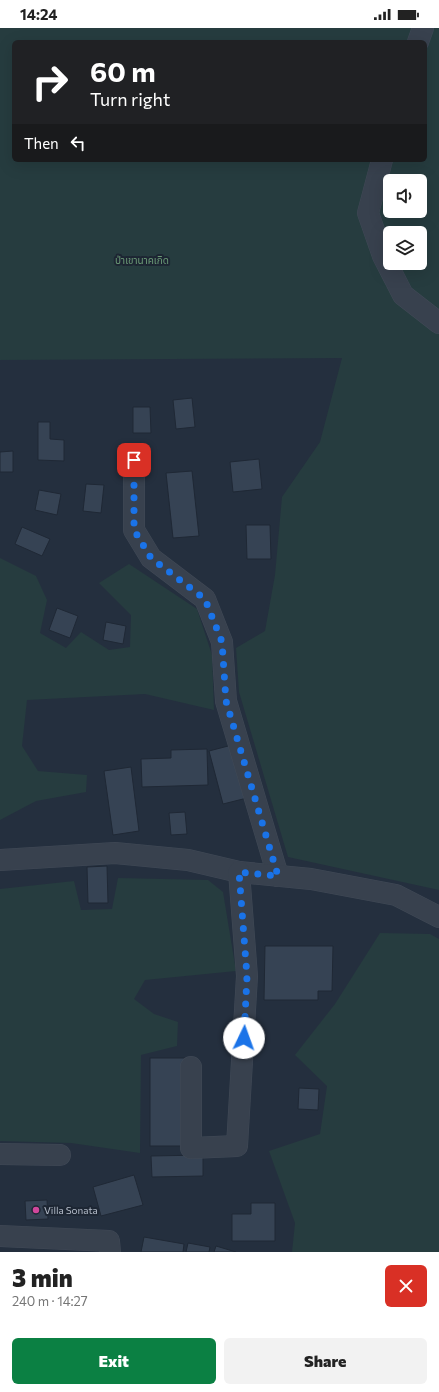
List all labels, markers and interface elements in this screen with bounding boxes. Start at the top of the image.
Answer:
text: 14:24 [20,5,58,23]
text: 60 m [90,54,156,88]
icon: right [24,56,76,108]
text: Turn right [90,88,170,110]
icon: left [67,132,89,154]
text: Then [24,134,59,152]
map controls [383,174,427,270]
button: sound [383,174,427,218]
button: layers [383,226,427,270]
park label: ป่าเขานาคเกิด [115,254,169,266]
pin [117,443,151,477]
icon: arrive [123,449,145,471]
position arrow [223,1017,265,1059]
place label: Villa Sonata [44,1204,98,1216]
marker: Villa Sonata [31,1205,41,1215]
text: 3 min [12,1263,73,1292]
button: close [385,1265,427,1307]
text: 240 m · 14:27 [12,1293,88,1309]
button: Exit [12,1338,216,1384]
button: Share [224,1338,427,1384]

